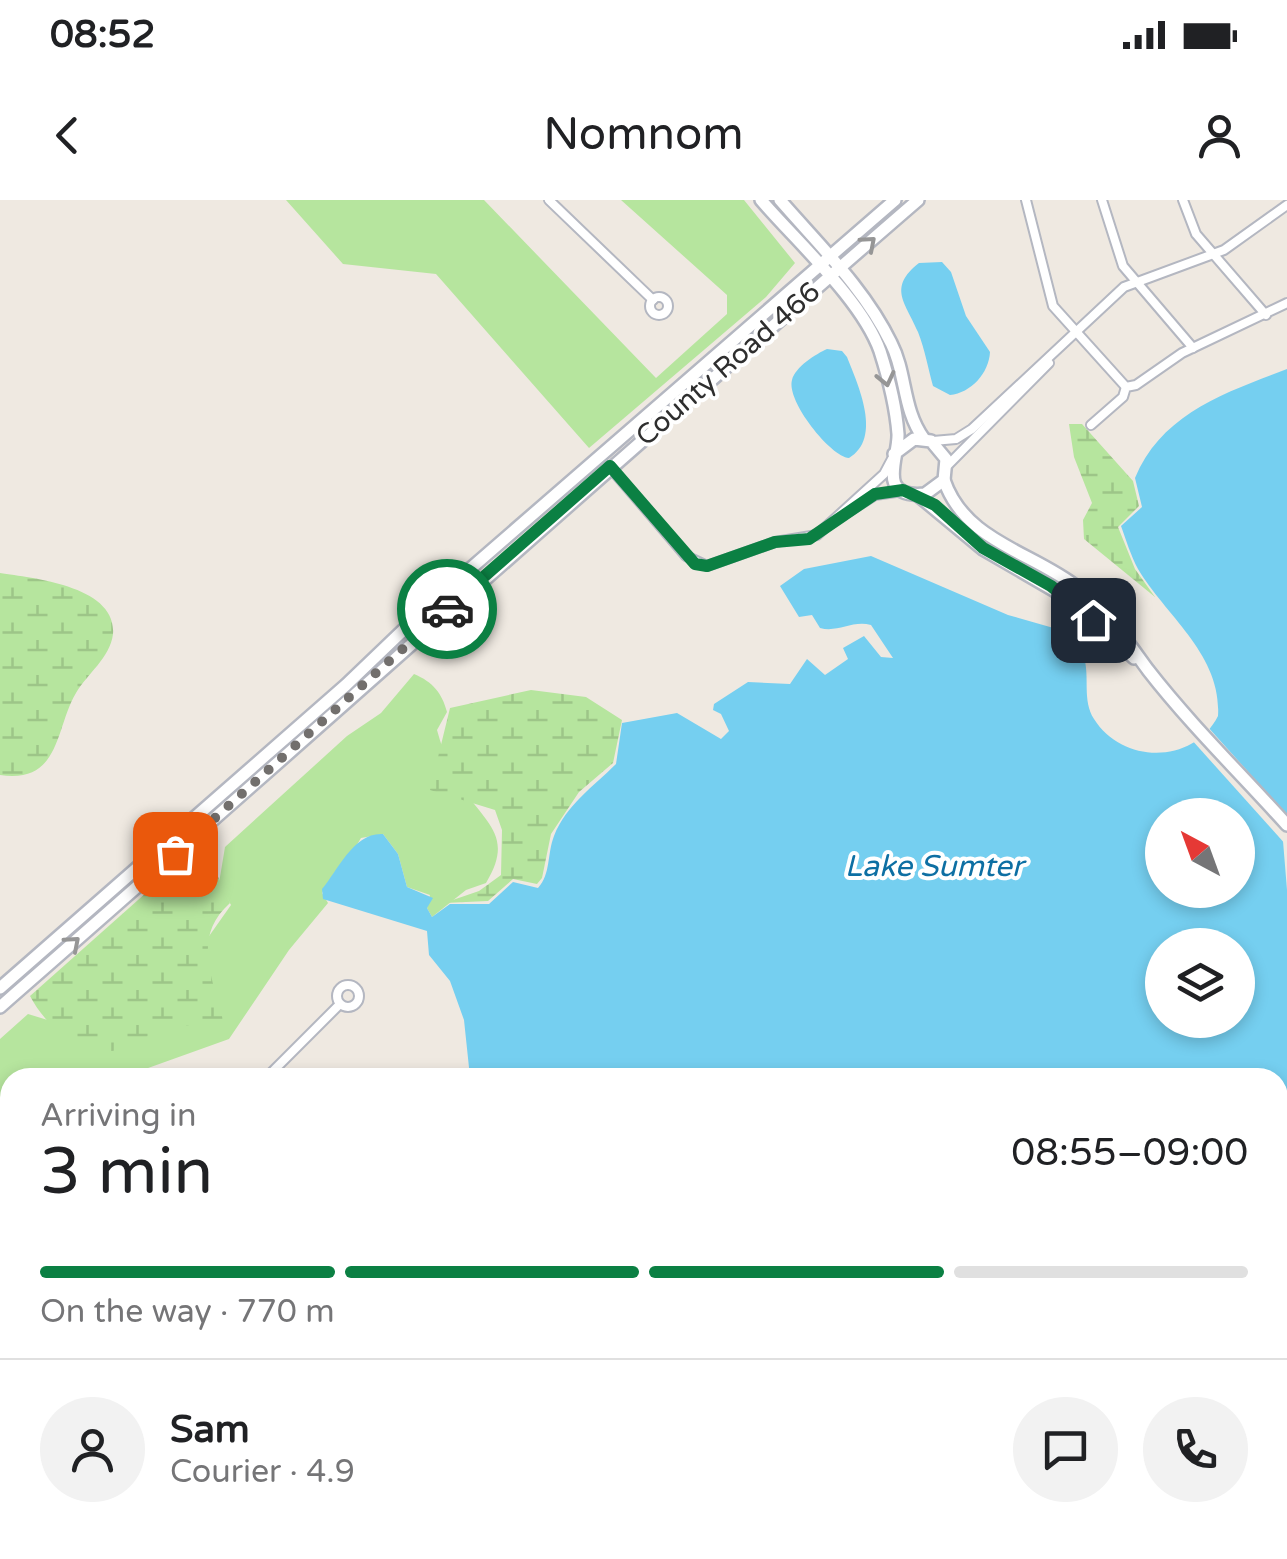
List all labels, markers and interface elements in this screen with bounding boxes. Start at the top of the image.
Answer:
text: 08:52 [50,12,155,58]
icon: back [40,108,95,163]
text: Nomnom [543,108,744,162]
icon: person [1192,108,1247,163]
one-way arrow [857,236,876,254]
street label: County Road 466 [629,275,827,453]
one-way arrow [874,370,895,387]
courier [397,559,497,659]
pin [1051,578,1136,663]
icon: car [420,582,475,637]
icon: home [1066,593,1121,648]
north arrow [1145,798,1255,908]
map controls [1145,798,1255,1038]
pin [133,812,218,897]
icon: bag [148,827,203,882]
water label: Lake Sumter [845,848,1027,885]
button: layers [1145,928,1255,1038]
one-way arrow [62,937,80,955]
text: Arriving in [40,1097,197,1135]
text: 08:55–09:00 [1011,1130,1248,1176]
text: 3 min [40,1133,213,1212]
text: On the way · 770 m [40,1293,335,1331]
button: person [40,1397,145,1502]
button: chat [1013,1397,1118,1502]
button: phone [1143,1397,1248,1502]
text: Sam [170,1407,250,1453]
text: Courier · 4.9 [170,1453,355,1491]

